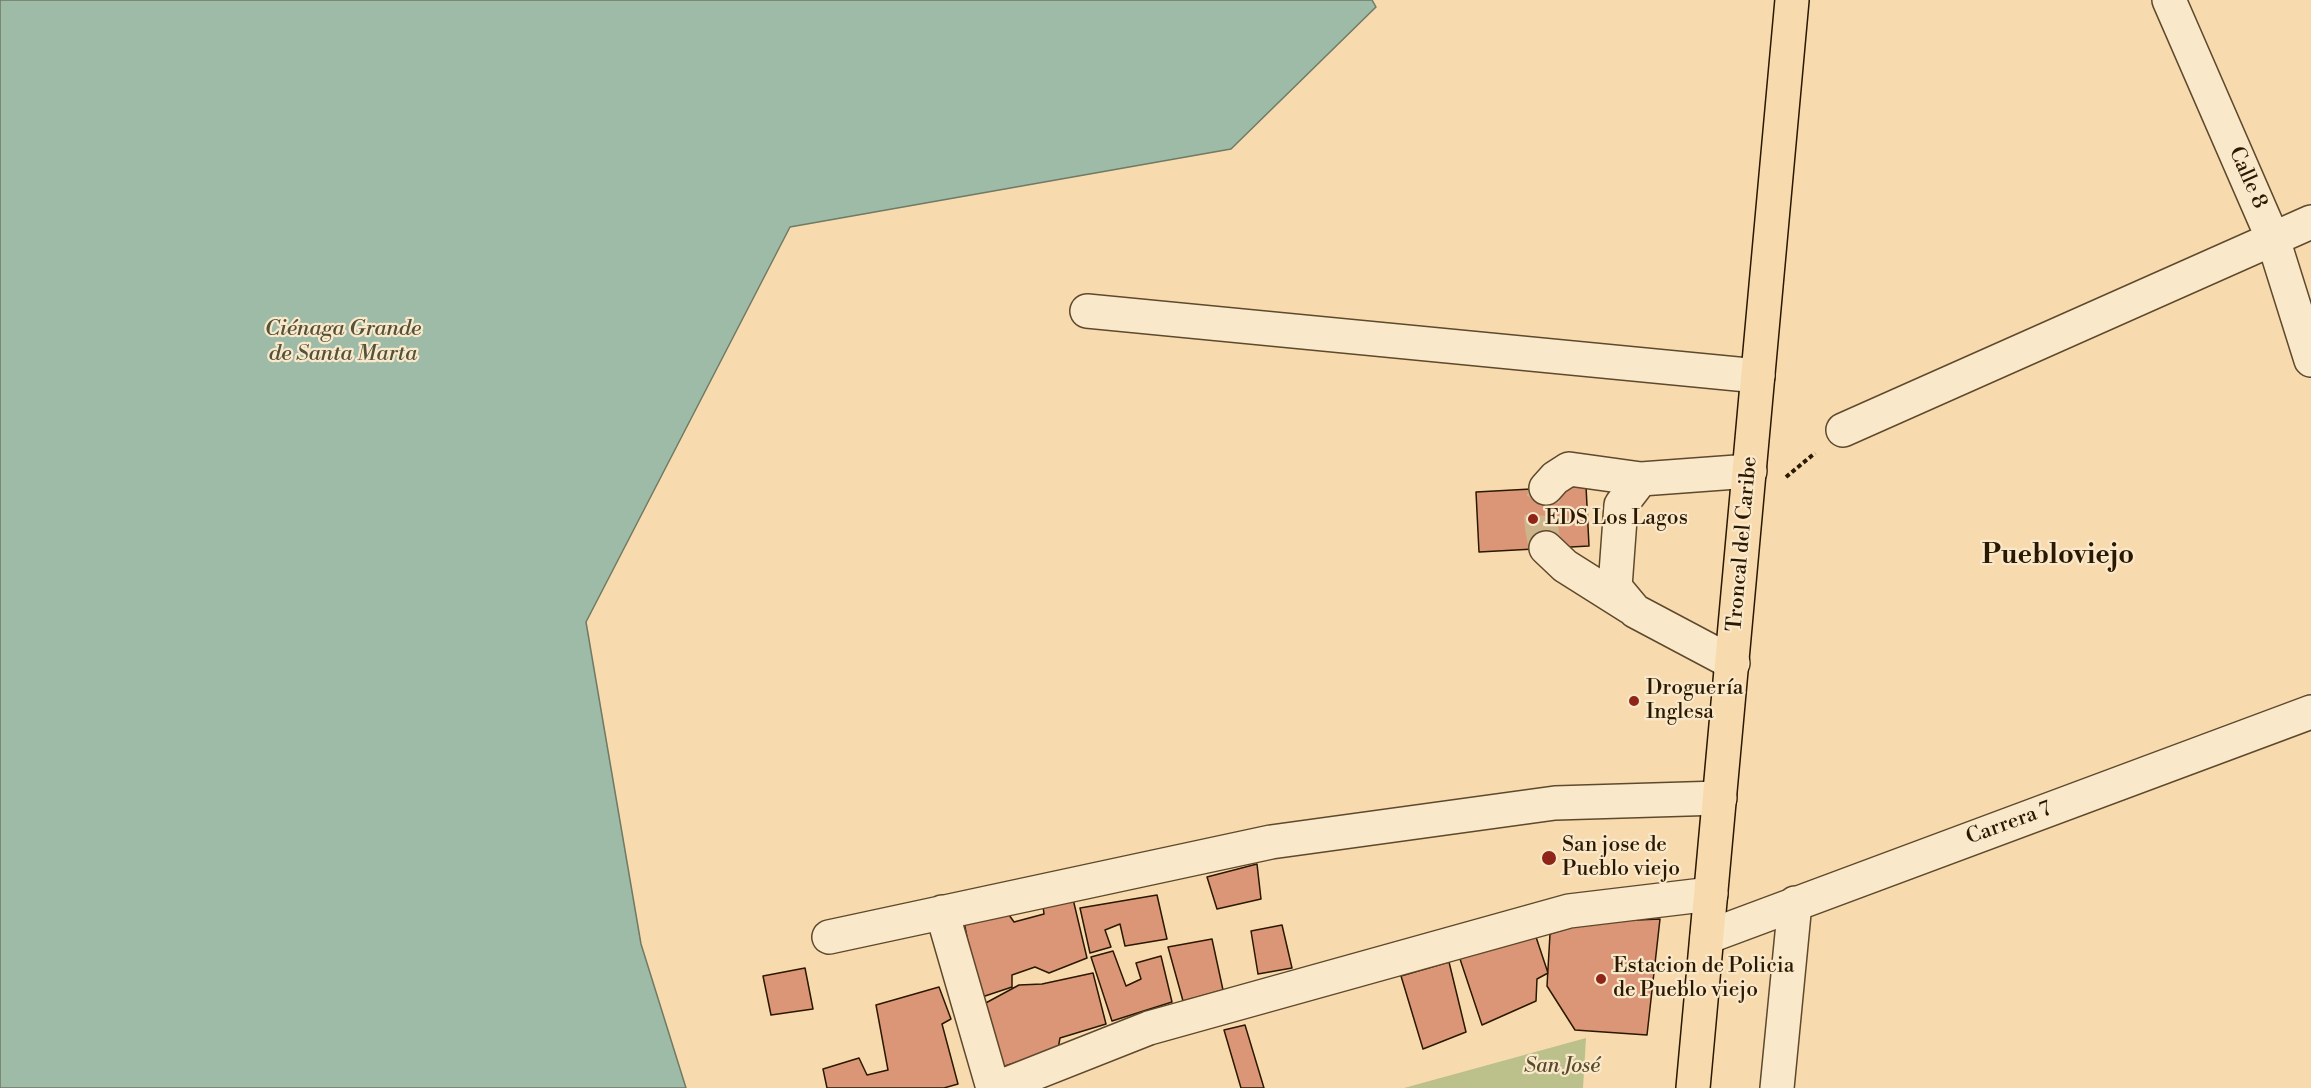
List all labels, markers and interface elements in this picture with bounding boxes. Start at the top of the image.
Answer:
street label: Calle 8 [2222,143,2272,213]
water label: Ciénaga Grande de Santa Marta [265,317,421,368]
street label: Troncal del Caribe [1723,455,1763,633]
place label: EDS Los Lagos [1545,506,1688,532]
marker: EDS Los Lagos [1526,512,1540,526]
district label: Puebloviejo [1982,541,2134,573]
place label: Droguería Inglesa [1646,676,1743,726]
marker: Droguería Inglesa [1627,694,1641,708]
street label: Carrera 7 [1963,797,2055,851]
place label: San jose de Pueblo viejo [1562,833,1680,883]
marker: San jose de Pueblo viejo [1540,849,1558,867]
place label: Estacion de Policia de Pueblo viejo [1613,954,1794,1004]
marker: Estacion de Policia de Pueblo viejo [1594,972,1608,986]
park label: San José [1524,1054,1600,1080]

